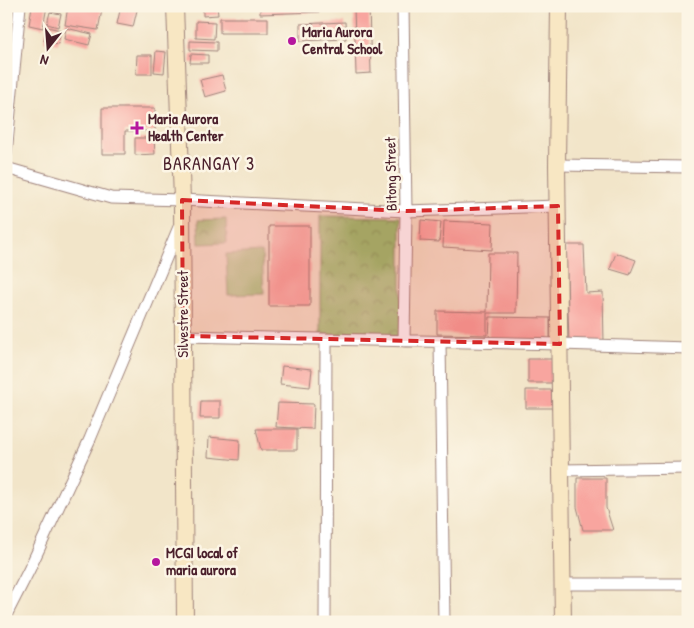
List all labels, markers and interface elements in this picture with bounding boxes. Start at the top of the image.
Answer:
place label: Maria Aurora Central School [302,21,383,59]
north arrow [22,22,72,72]
marker: Maria Aurora Central School [286,35,298,47]
text: N [37,51,50,71]
place label: Maria Aurora Health Center [148,108,224,146]
marker: Maria Aurora Health Center [130,121,144,135]
street label: Bitong Street [379,136,402,211]
district label: BARANGAY 3 [163,151,255,176]
street label: Silvestre Street [172,270,193,358]
place label: MCGI local of maria aurora [166,542,239,580]
marker: MCGI local of maria aurora [150,556,162,568]

